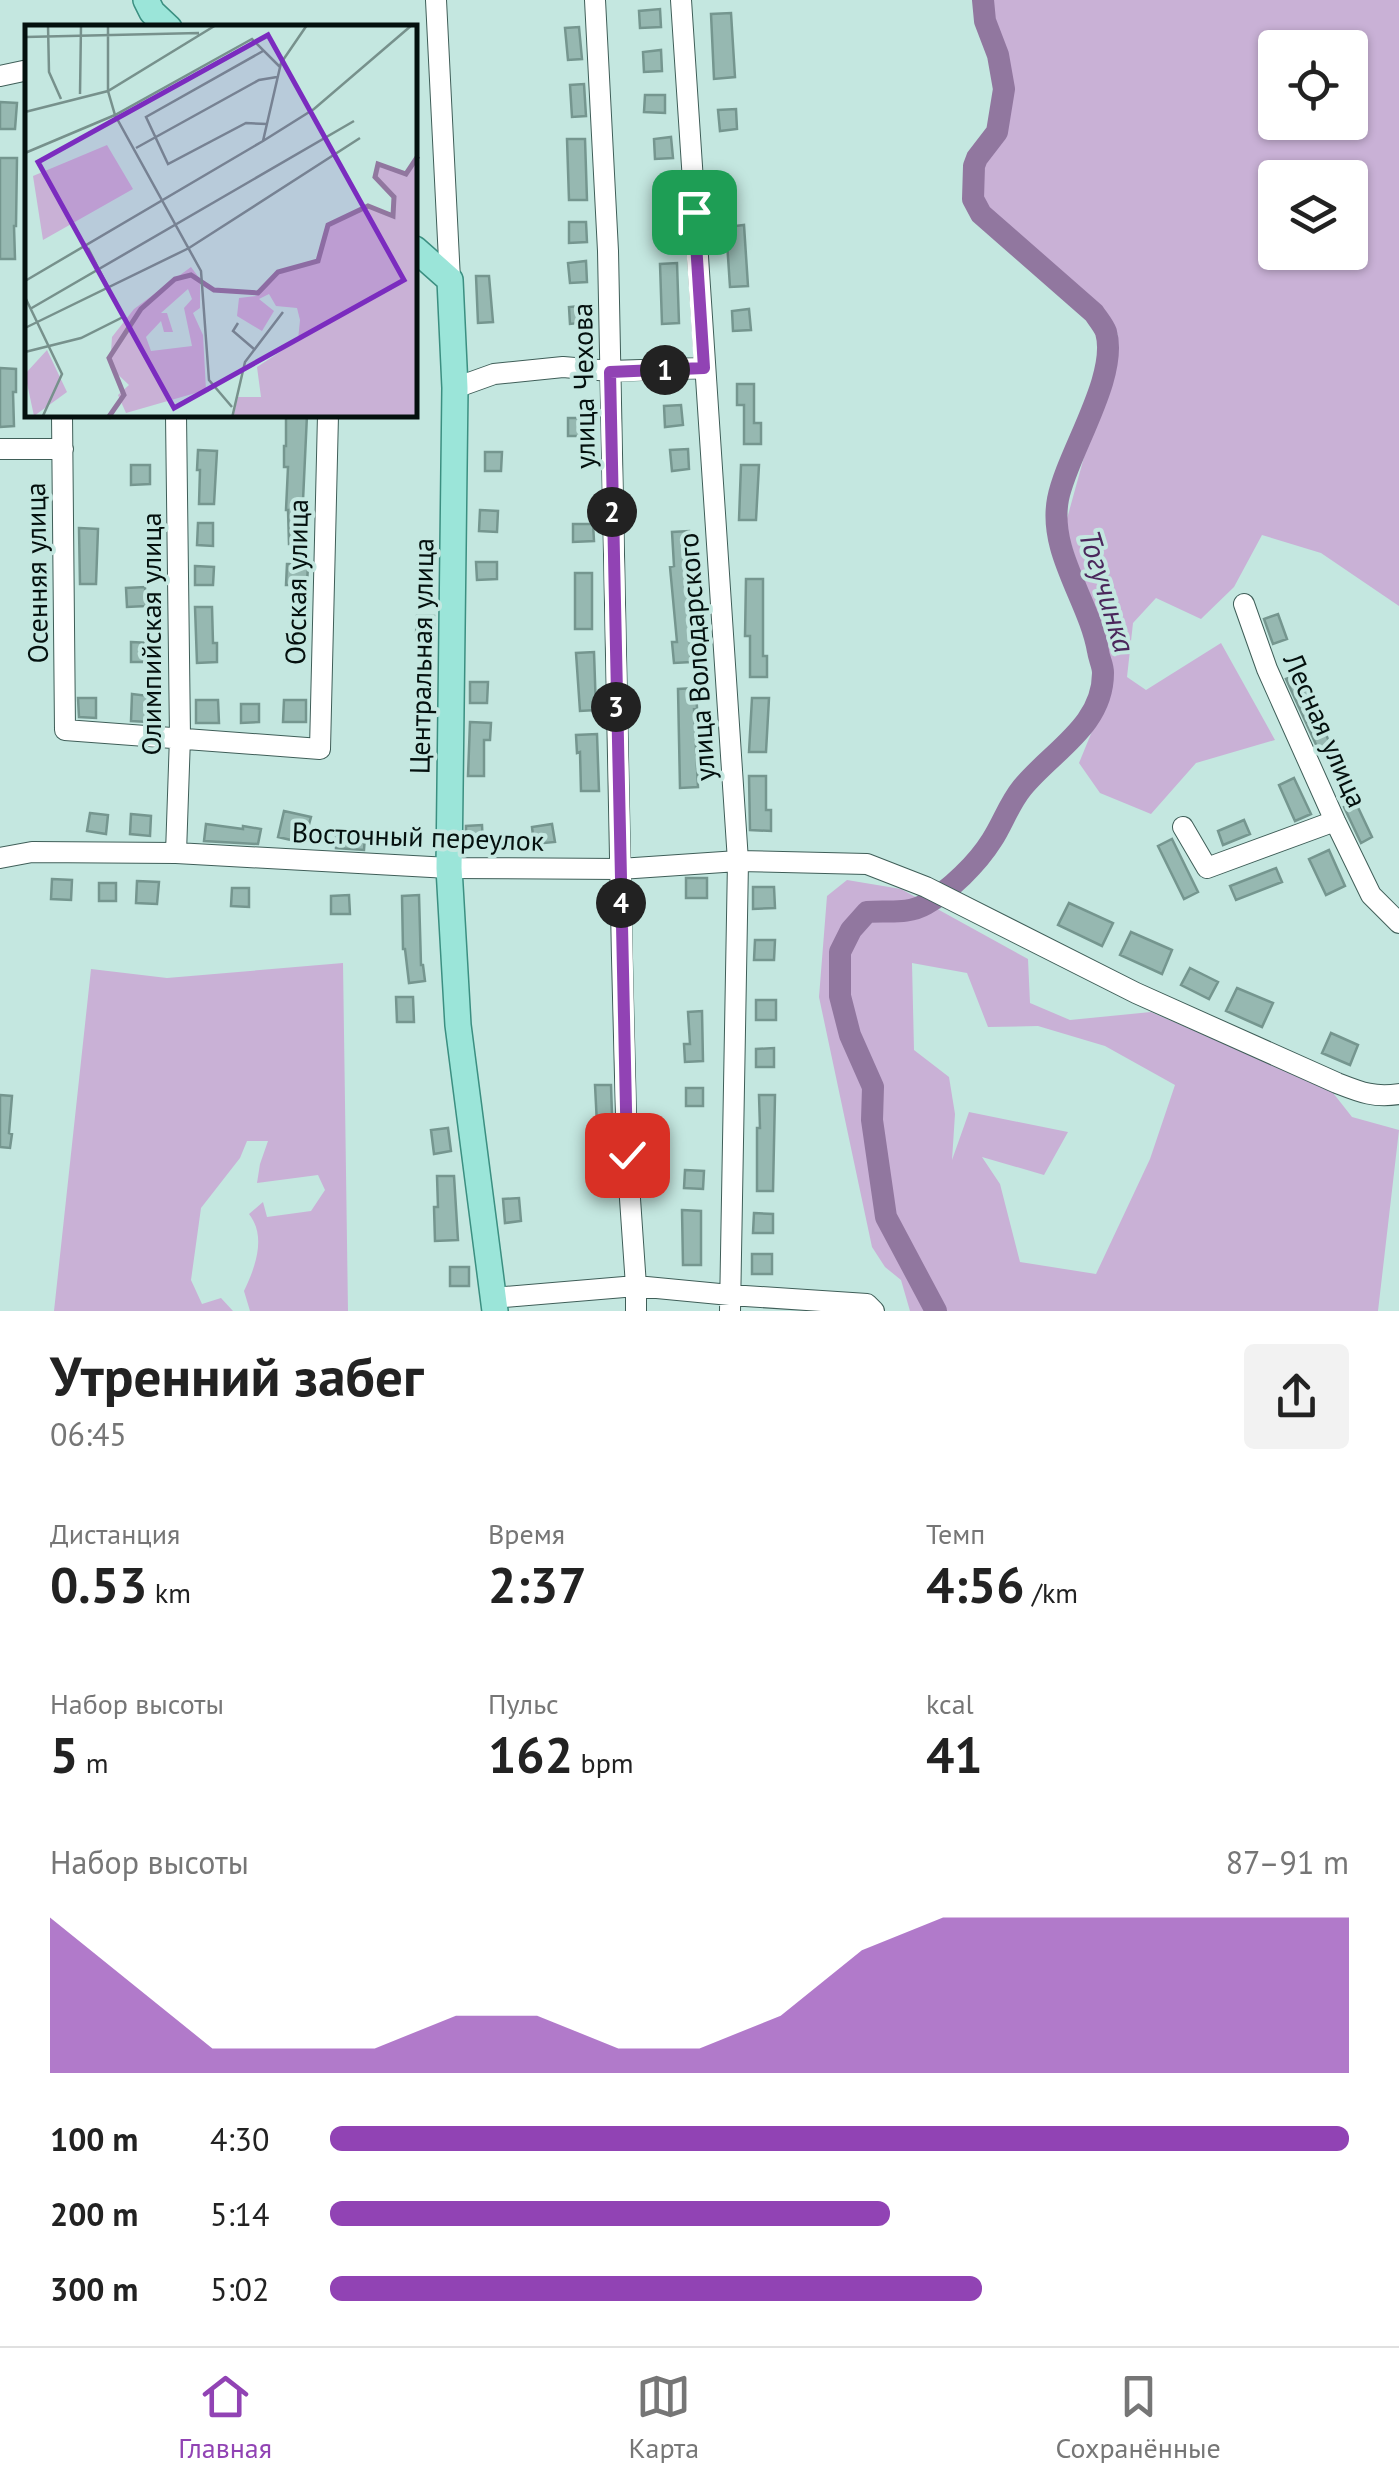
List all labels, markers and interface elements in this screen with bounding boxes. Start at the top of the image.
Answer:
inset map [25,25,418,418]
map controls [1258,30,1368,270]
button: locate [1258,30,1368,140]
button: layers [1258,160,1368,270]
pin [652,170,737,255]
icon: arrive [667,185,722,240]
street label: улица Чехова [563,303,603,469]
pin: 1 [640,345,690,395]
text: 1 [657,351,673,388]
street label: Осенняя улица [16,482,56,664]
pin: 2 [587,487,637,537]
text: 2 [604,493,620,530]
street label: Обская улица [276,499,316,665]
street label: Олимпийская улица [132,512,169,756]
water label: Тогучинка [1071,525,1145,657]
street label: улица Володарского [669,532,723,782]
street label: Центральная улица [400,538,442,774]
street label: Лесная улица [1275,646,1376,813]
pin: 3 [591,682,641,732]
text: 3 [608,688,624,725]
street label: Восточный переулок [291,813,545,859]
pin: 4 [596,878,646,928]
text: 4 [613,884,629,921]
pin [585,1113,670,1198]
icon: check [600,1128,655,1183]
text: Утренний забег [50,1340,424,1411]
button: share [1244,1344,1349,1449]
text: 06:45 [50,1413,127,1455]
text: Дистанция [50,1515,180,1552]
text: Время [488,1515,565,1552]
text: Темп [926,1515,985,1552]
text: 0.53 [50,1552,147,1617]
text: 2:37 [488,1552,587,1617]
text: 4:56 [926,1552,1025,1617]
text: km [147,1574,191,1611]
text: /km [1025,1574,1078,1611]
text: Набор высоты [50,1685,224,1722]
text: Пульс [488,1685,559,1722]
text: kcal [926,1685,974,1722]
text: 5 [50,1722,78,1787]
text: 162 [488,1722,573,1787]
text: 41 [926,1722,983,1787]
text: m [78,1744,109,1781]
text: bpm [573,1744,634,1781]
text: Набор высоты [50,1841,249,1883]
text: 87–91 m [1226,1841,1349,1883]
text: 100 m [50,2118,138,2160]
text: 4:30 [210,2118,269,2160]
text: 200 m [50,2193,138,2235]
text: 5:14 [210,2193,269,2235]
text: 300 m [50,2268,138,2310]
text: 5:02 [210,2268,269,2310]
tab: Главная [178,2369,272,2466]
tab: Карта [628,2369,699,2466]
tab: Сохранённые [1056,2369,1221,2466]

